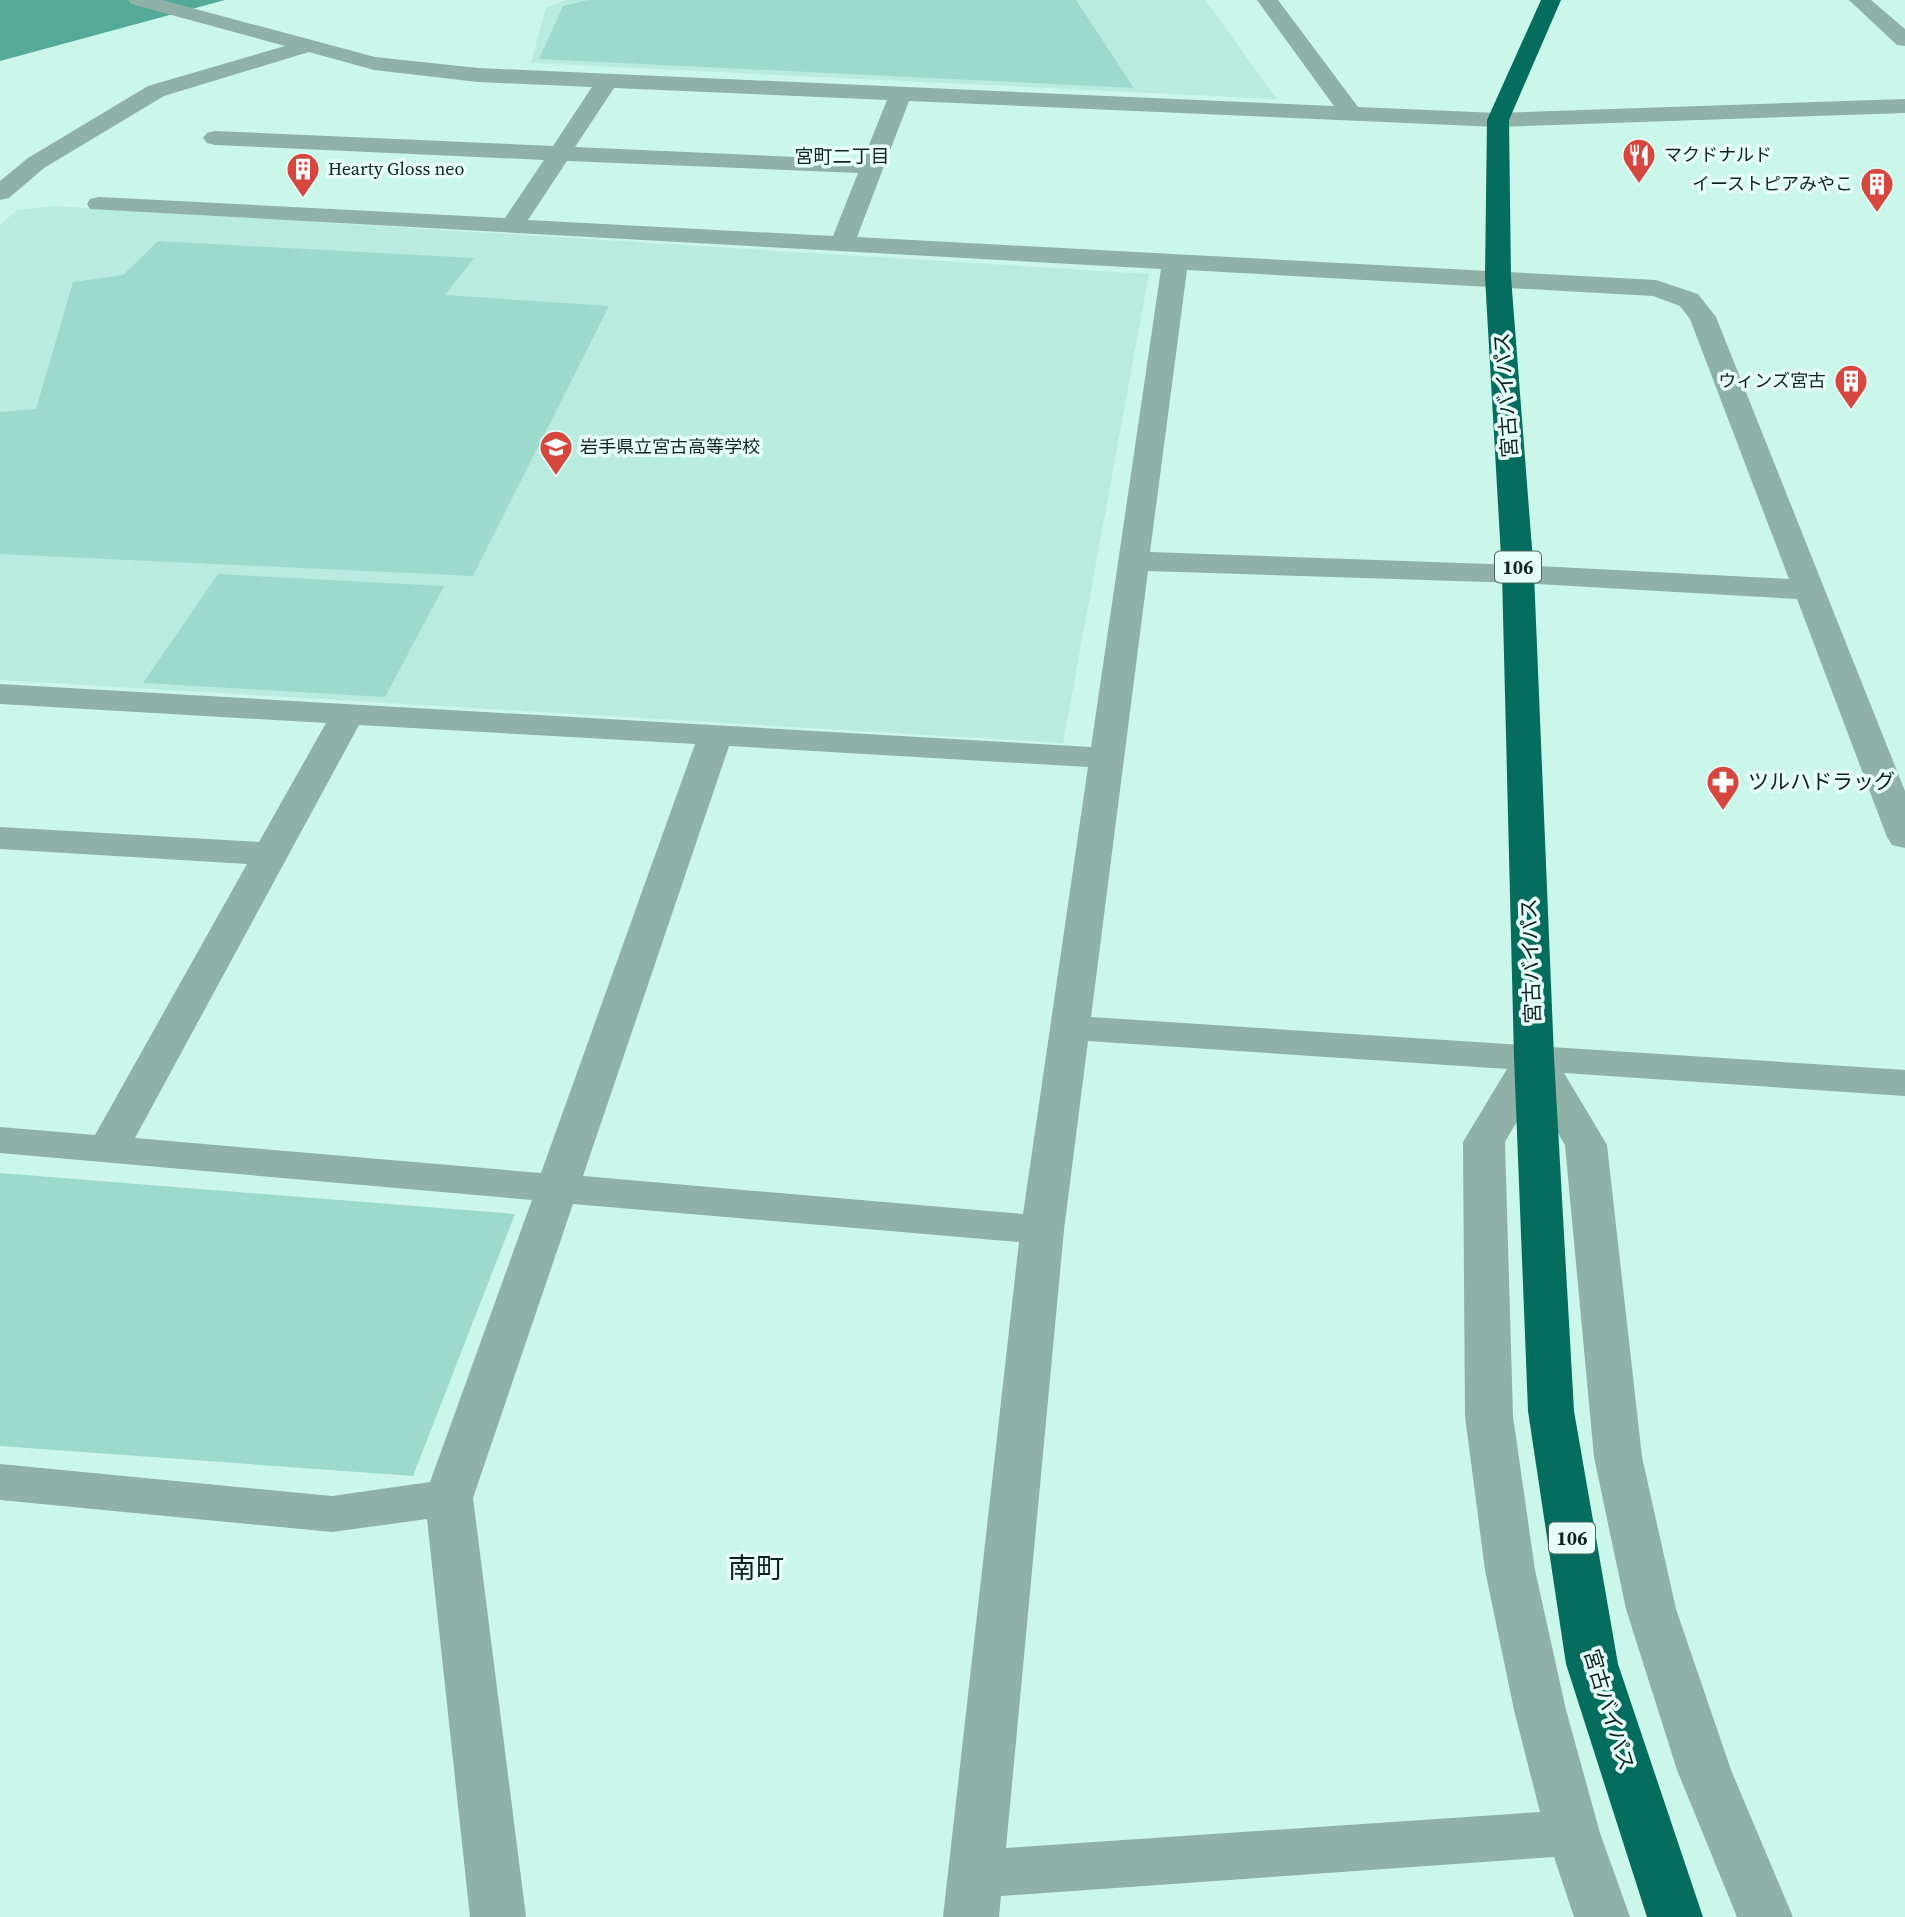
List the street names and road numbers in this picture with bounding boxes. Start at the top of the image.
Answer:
street label: 宮古バイパス [1487,331,1524,459]
road number: 106 [1495,552,1541,582]
street label: 宮古バイパス [1514,898,1547,1024]
road number: 106 [1549,1522,1595,1554]
street label: 宮古バイパス [1577,1646,1642,1774]

